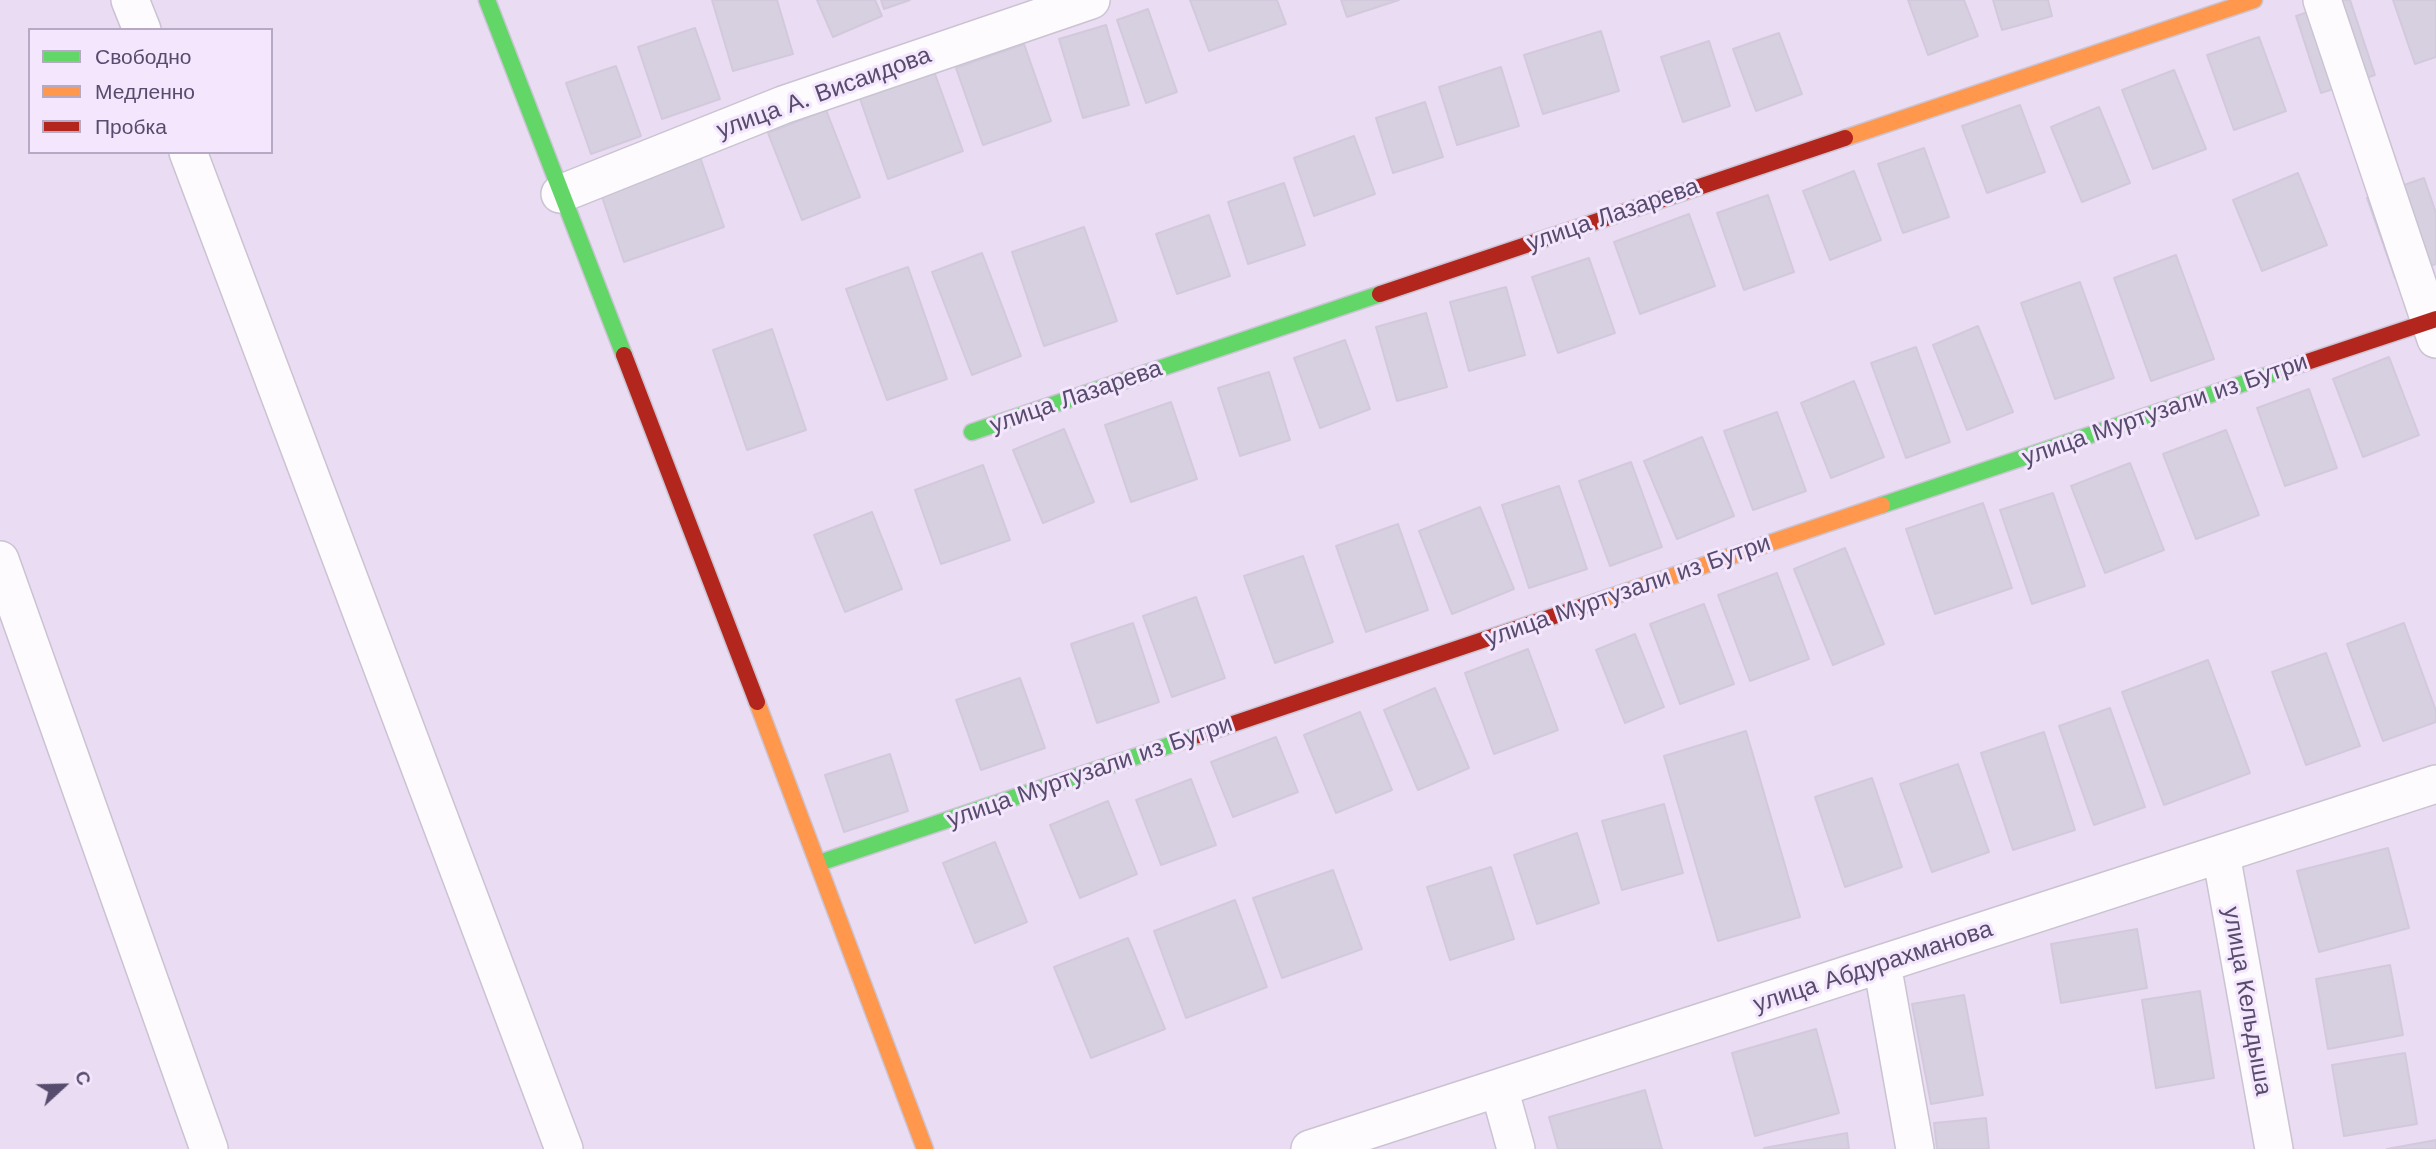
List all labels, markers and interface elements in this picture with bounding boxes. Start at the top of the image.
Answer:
legend [28,28,273,154]
street label: улица А. Висаидова [713,41,935,145]
text: Свободно [95,44,192,69]
text: Медленно [95,79,195,104]
text: Пробка [95,114,167,139]
street label: улица Лазарева [1523,172,1703,258]
street label: улица Муртузали из Бутри [2019,348,2311,472]
street label: улица Лазарева [986,354,1166,440]
street label: улица Муртузали из Бутри [1482,529,1774,653]
street label: улица Муртузали из Бутри [944,710,1236,834]
street label: улица Кельдыша [2216,904,2278,1098]
street label: улица Абдурахманова [1750,915,1996,1019]
north arrow [28,1051,98,1121]
text: С [70,1067,96,1089]

